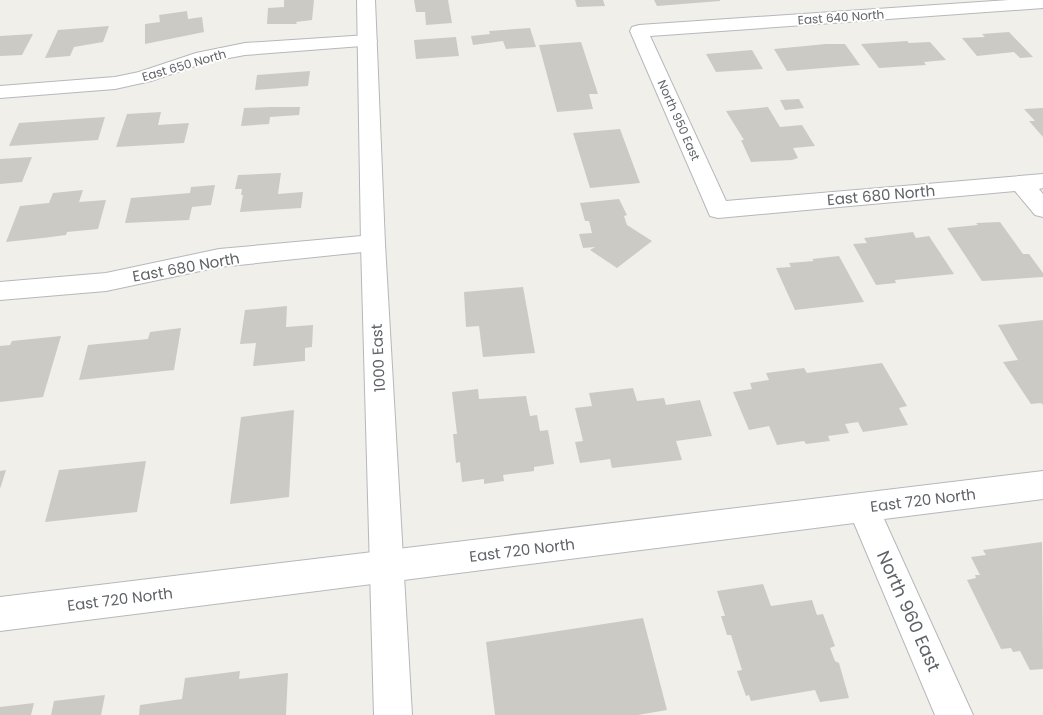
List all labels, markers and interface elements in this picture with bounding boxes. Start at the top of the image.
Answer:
street label: East 640 North [797,5,885,29]
street label: East 650 North [140,45,228,85]
street label: North 950 East [654,77,704,163]
street label: East 680 North [826,180,936,210]
street label: East 680 North [131,247,241,287]
street label: 1000 East [366,323,390,393]
street label: East 720 North [869,483,977,517]
street label: East 720 North [468,533,576,567]
street label: North 960 East [871,547,947,675]
street label: East 720 North [66,582,174,616]

